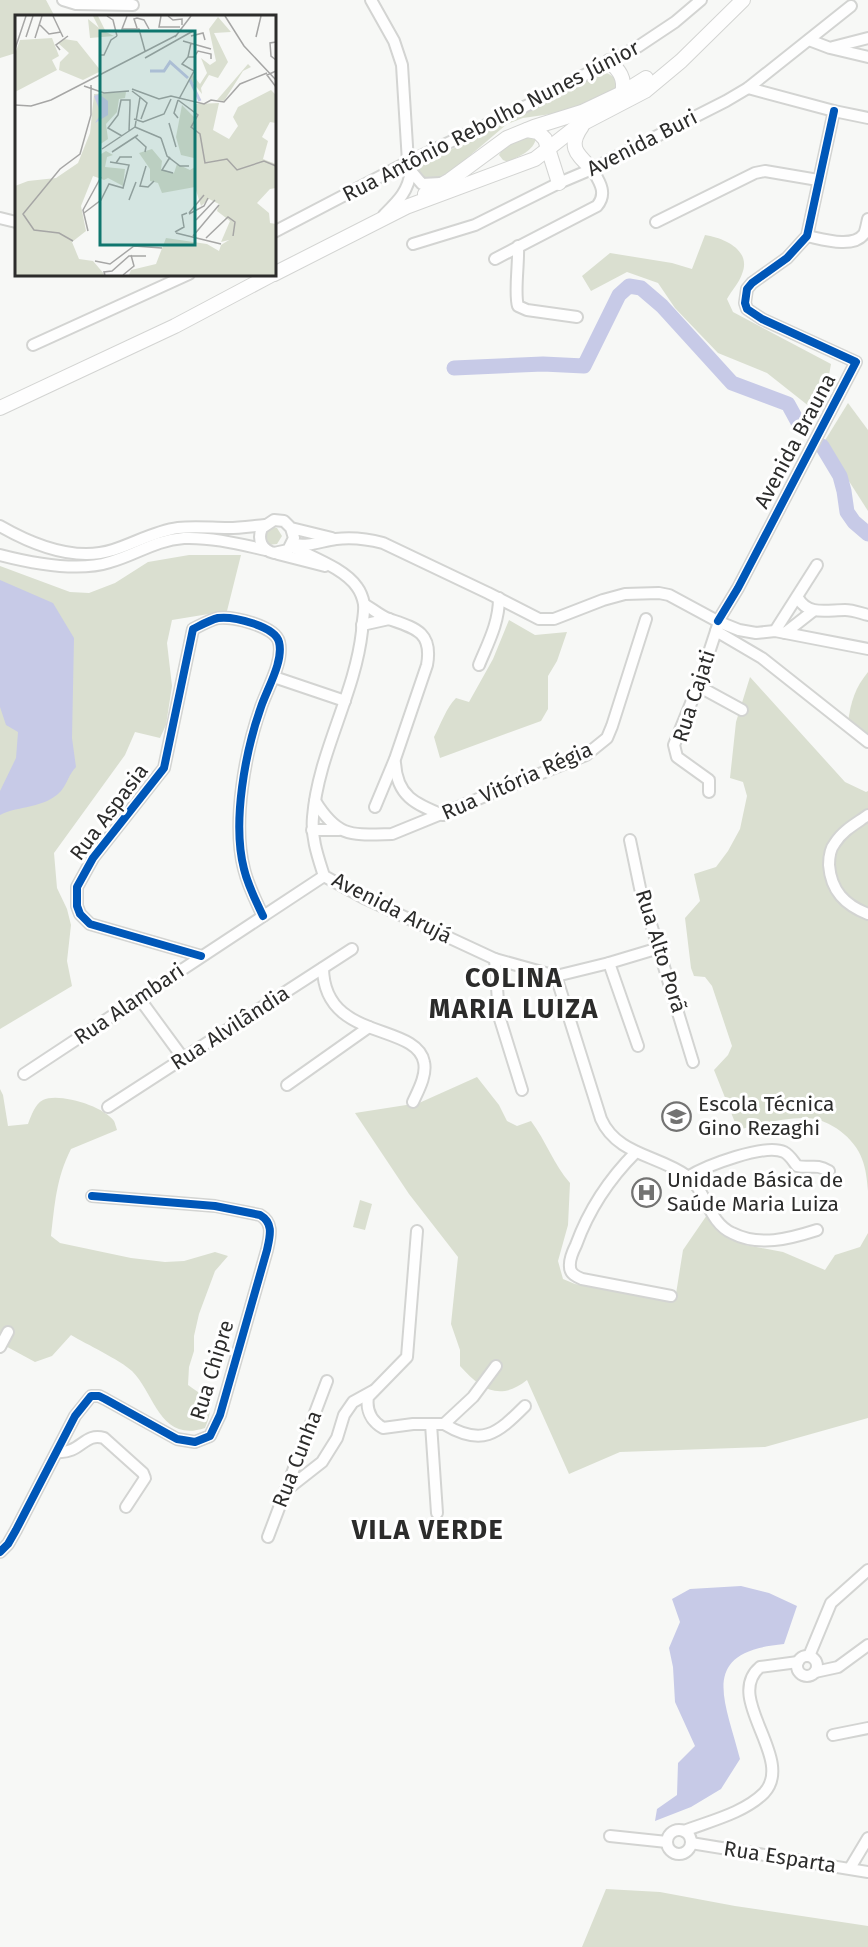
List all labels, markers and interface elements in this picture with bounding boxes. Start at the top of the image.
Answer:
inset map [15,15,276,276]
street label: Rua Antônio Rebolho Nunes Júnior [338,35,644,207]
street label: Avenida Buri [582,104,702,182]
street label: Avenida Brauna [749,369,841,513]
street label: Rua Cajati [667,647,721,745]
street label: Rua Vitória Régia [438,736,596,826]
street label: Rua Aspasia [64,758,154,866]
street label: Avenida Arujá [328,867,456,949]
street label: Rua Alto Porã [630,886,692,1016]
street label: Rua Alambari [69,958,189,1050]
district label: COLINA MARIA LUIZA [429,962,599,1025]
street label: Rua Alvilândia [166,980,294,1076]
place label: Escola Técnica Gino Rezaghi [698,1091,835,1141]
school or university icon: Escola Técnica Gino Rezaghi [661,1100,693,1132]
place label: Unidade Básica de Saúde Maria Luiza [667,1167,843,1217]
hospital icon: Unidade Básica de Saúde Maria Luiza [630,1176,662,1208]
street label: Rua Chipre [184,1317,240,1423]
street label: Rua Cunha [267,1407,327,1511]
district label: VILA VERDE [351,1514,504,1546]
street label: Rua Esparta [722,1835,838,1879]

